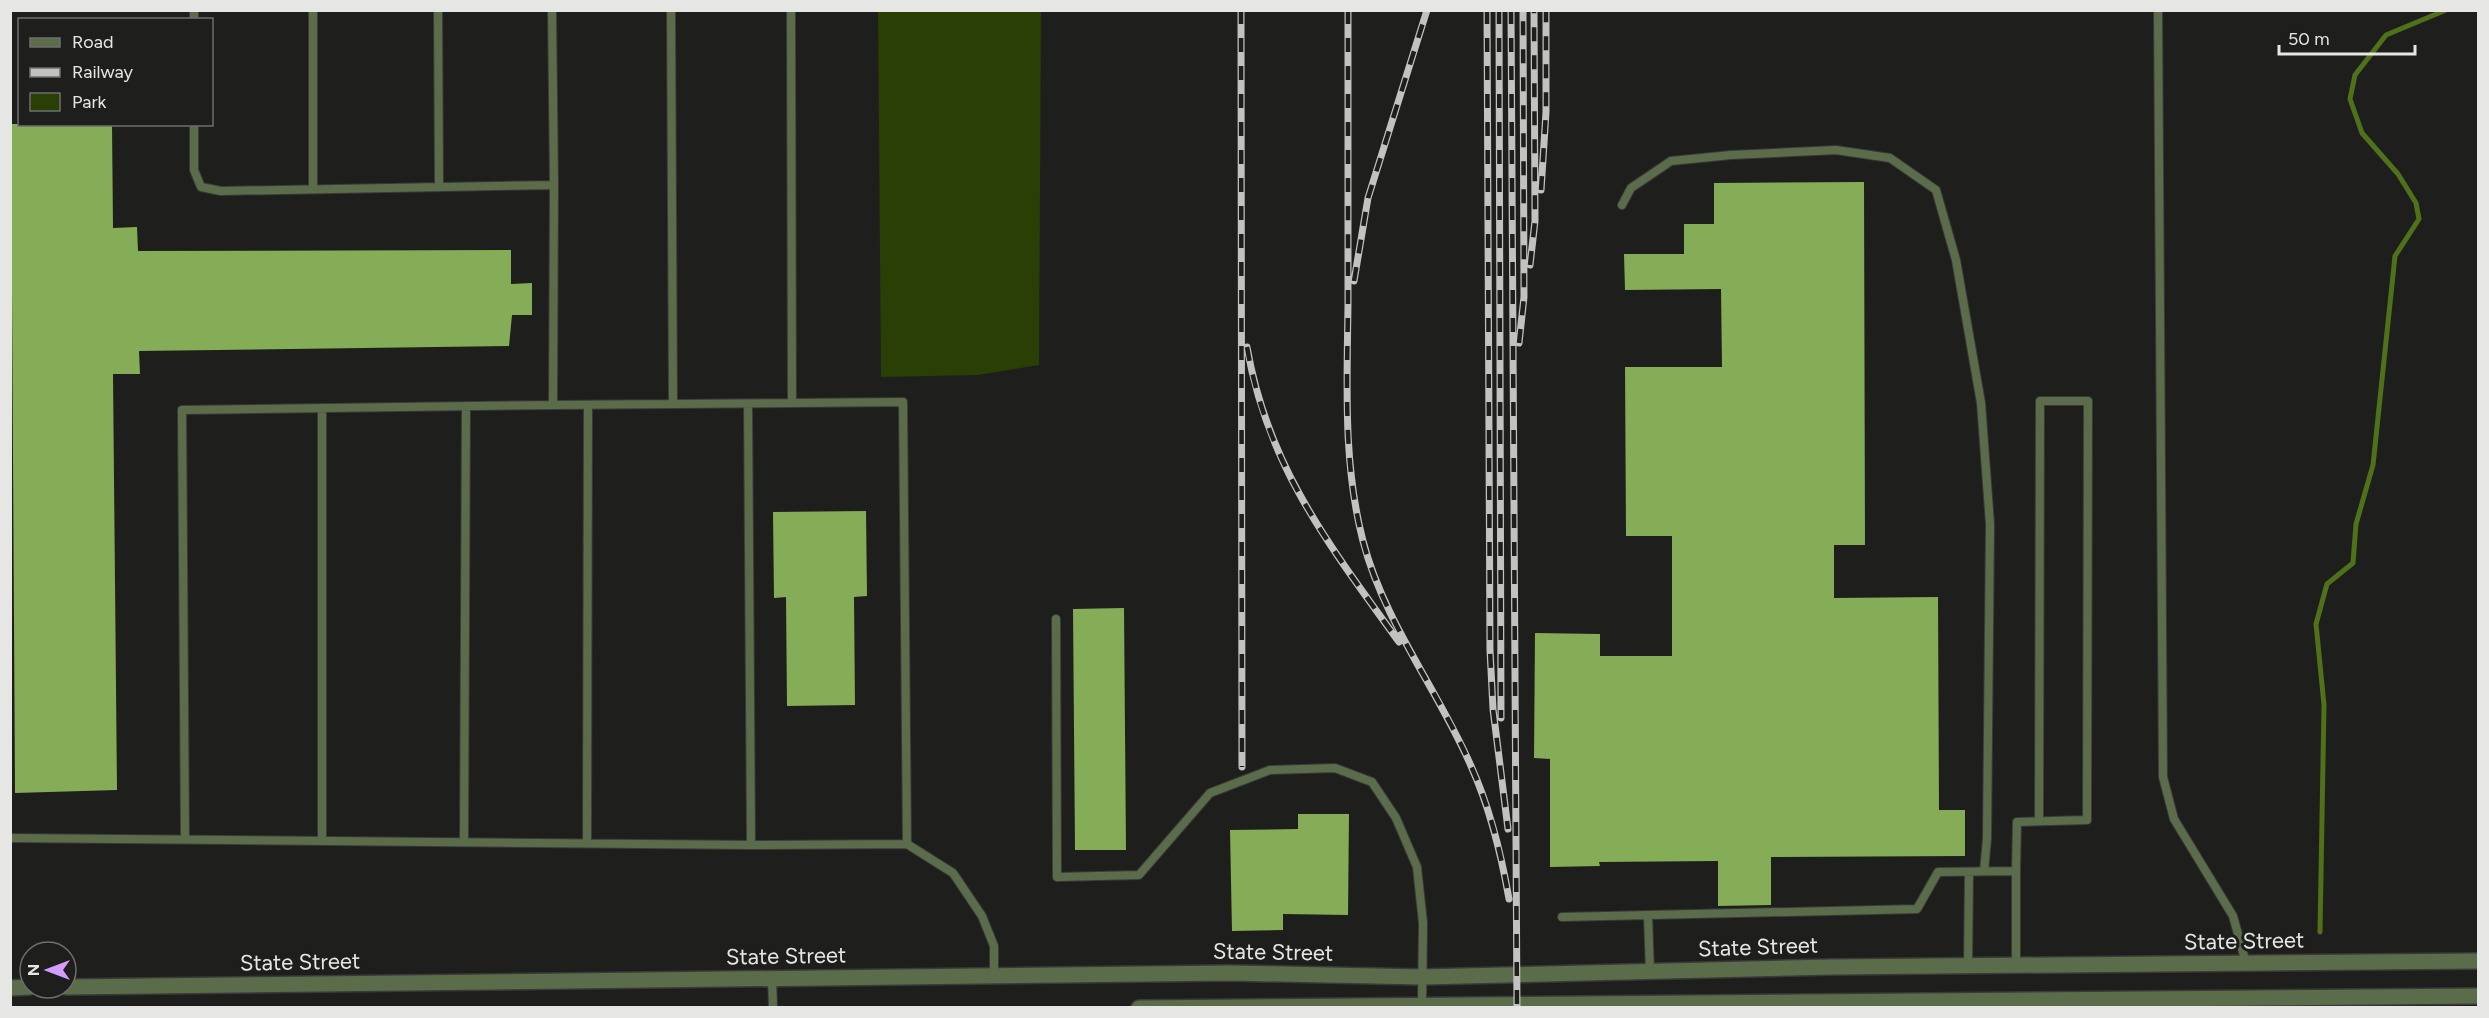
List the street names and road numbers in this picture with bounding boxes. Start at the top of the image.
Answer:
street label: State Street [2184,926,2304,956]
street label: State Street [1697,931,1819,963]
street label: State Street [1213,937,1333,967]
street label: State Street [726,941,846,971]
street label: State Street [240,947,360,977]

